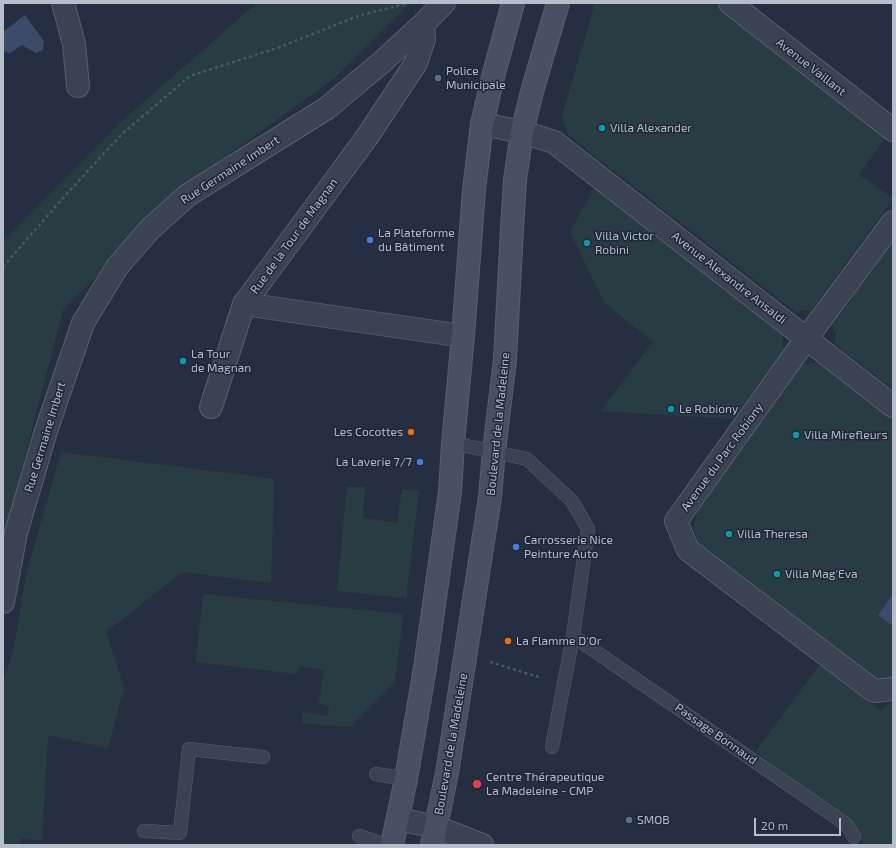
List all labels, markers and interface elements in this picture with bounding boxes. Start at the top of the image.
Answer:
street label: Avenue Vaillant [773,35,849,99]
place label: Police Municipale [446,64,506,92]
marker: Police Municipale [433,73,443,83]
place label: Villa Alexander [610,121,692,135]
marker: Villa Alexander [597,123,607,133]
street label: Rue Germaine Imbert [178,133,282,207]
street label: Rue de la Tour de Magnan [247,175,341,297]
place label: La Plateforme du Bâtiment [378,226,455,254]
place label: Villa Victor Robini [595,229,654,257]
street label: Avenue Alexandre Ansaldi [669,229,789,327]
marker: La Plateforme du Bâtiment [365,235,375,245]
marker: Villa Victor Robini [582,238,592,248]
place label: La Tour de Magnan [191,347,251,375]
street label: Boulevard de la Madeleine [483,352,513,496]
marker: La Tour de Magnan [178,356,188,366]
street label: Rue Germaine Imbert [21,380,69,494]
street label: Avenue du Parc Robiony [678,400,766,514]
place label: Le Robiony [679,402,738,416]
marker: Le Robiony [666,404,676,414]
place label: Les Cocottes [334,425,403,439]
marker: Les Cocottes [406,427,416,437]
place label: Villa Mirefleurs [804,428,887,442]
marker: Villa Mirefleurs [791,430,801,440]
place label: La Laverie 7/7 [336,455,412,469]
marker: La Laverie 7/7 [415,457,425,467]
place label: Villa Theresa [737,527,808,541]
marker: Villa Theresa [724,529,734,539]
place label: Carrosserie Nice Peinture Auto [524,533,613,561]
marker: Carrosserie Nice Peinture Auto [511,542,521,552]
place label: Villa Mag'Eva [785,567,858,581]
marker: Villa Mag'Eva [772,569,782,579]
place label: La Flamme D'Or [516,634,601,648]
marker: La Flamme D'Or [503,636,513,646]
street label: Boulevard de la Madeleine [431,672,471,816]
street label: Passage Bonnaud [672,700,760,768]
place label: Centre Thérapeutique La Madeleine - CMP [486,770,604,798]
marker: Centre Thérapeutique La Madeleine - CMP [471,778,483,790]
scale bar [756,810,843,836]
place label: SMOB [637,813,670,827]
marker: SMOB [624,815,634,825]
text: 20 m [761,818,788,832]

